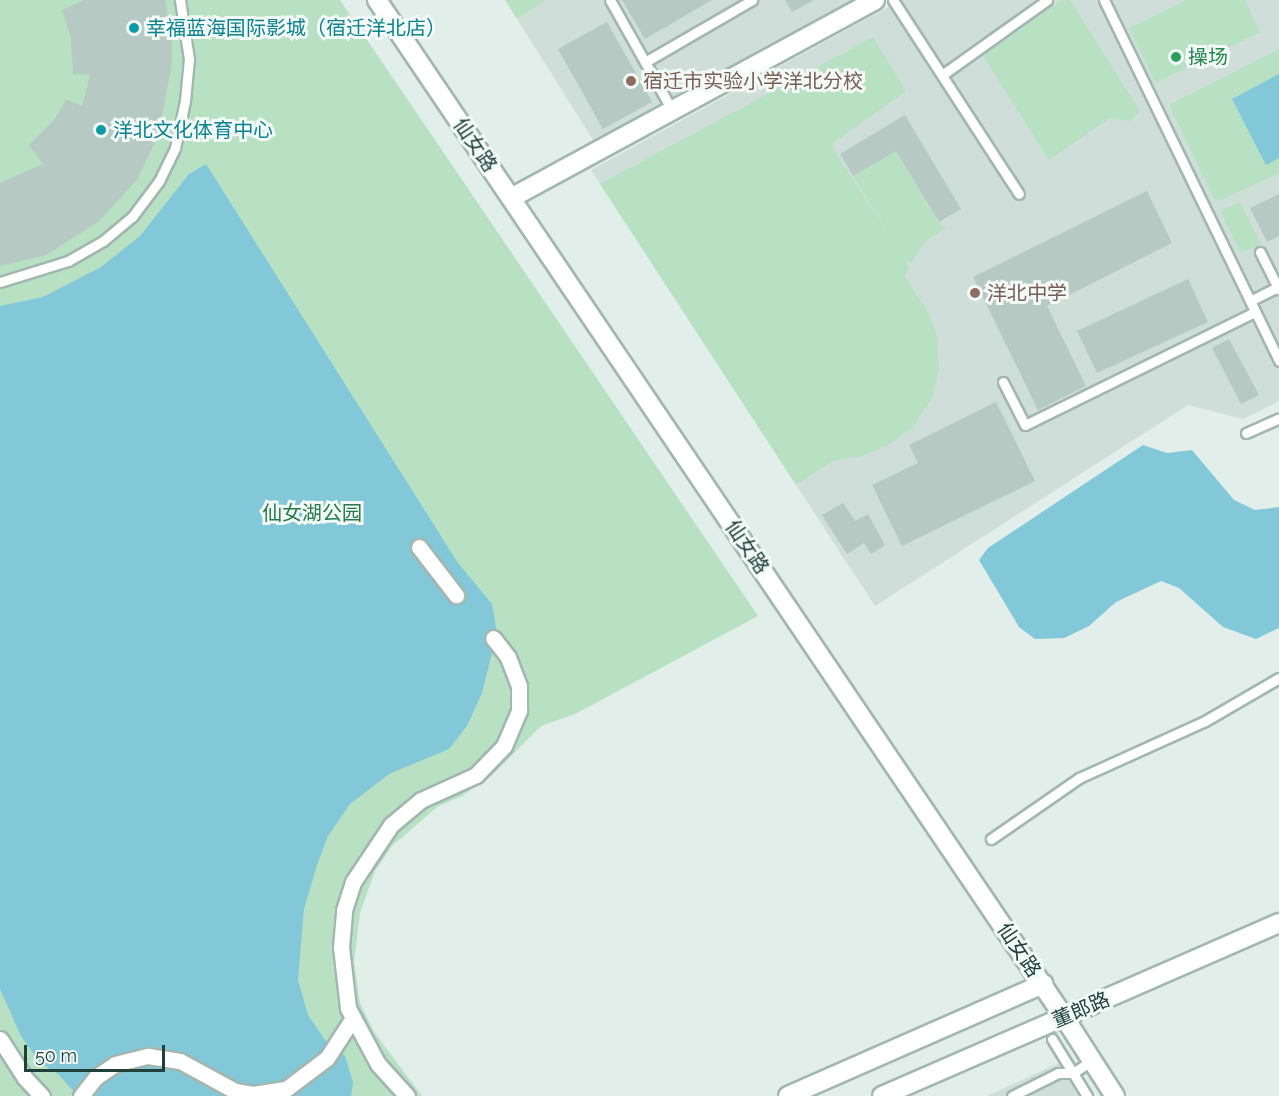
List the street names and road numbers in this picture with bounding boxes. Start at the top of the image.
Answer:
street label: 仙女路 [448,113,502,177]
street label: 仙女路 [720,515,774,579]
street label: 仙女路 [992,918,1046,982]
street label: 董郎路 [1049,987,1113,1033]

